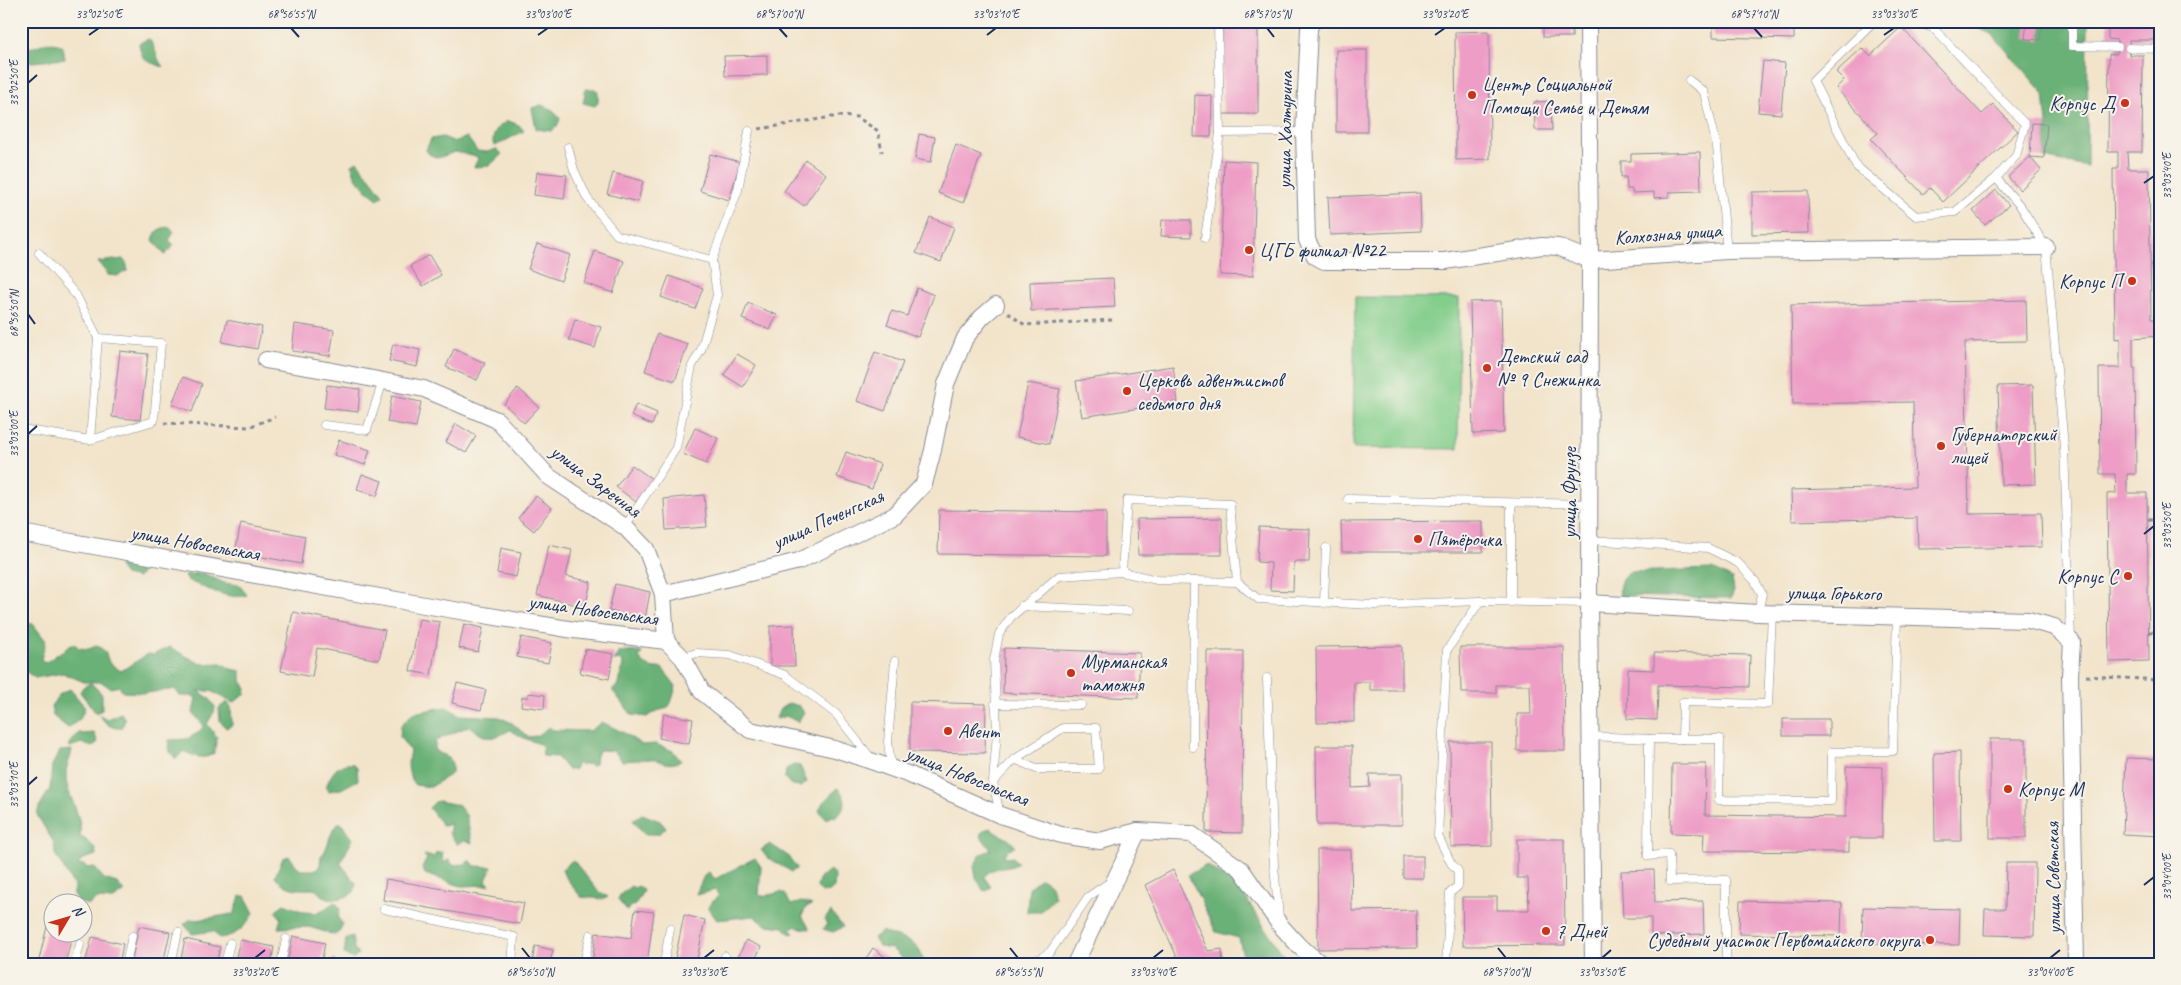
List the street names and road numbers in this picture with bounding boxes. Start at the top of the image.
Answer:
street label: улица Халтурина [1271,70,1299,190]
street label: Колхозная улица [1614,218,1724,250]
street label: улица Заречная [545,438,647,524]
street label: улица Фрунзе [1557,446,1582,540]
street label: улица Печенгская [768,483,888,555]
street label: улица Новосельская [128,519,263,567]
street label: улица Горького [1785,580,1883,606]
street label: улица Новосельская [526,588,661,632]
street label: улица Новосельская [901,740,1034,813]
street label: улица Советская [2040,821,2066,935]

